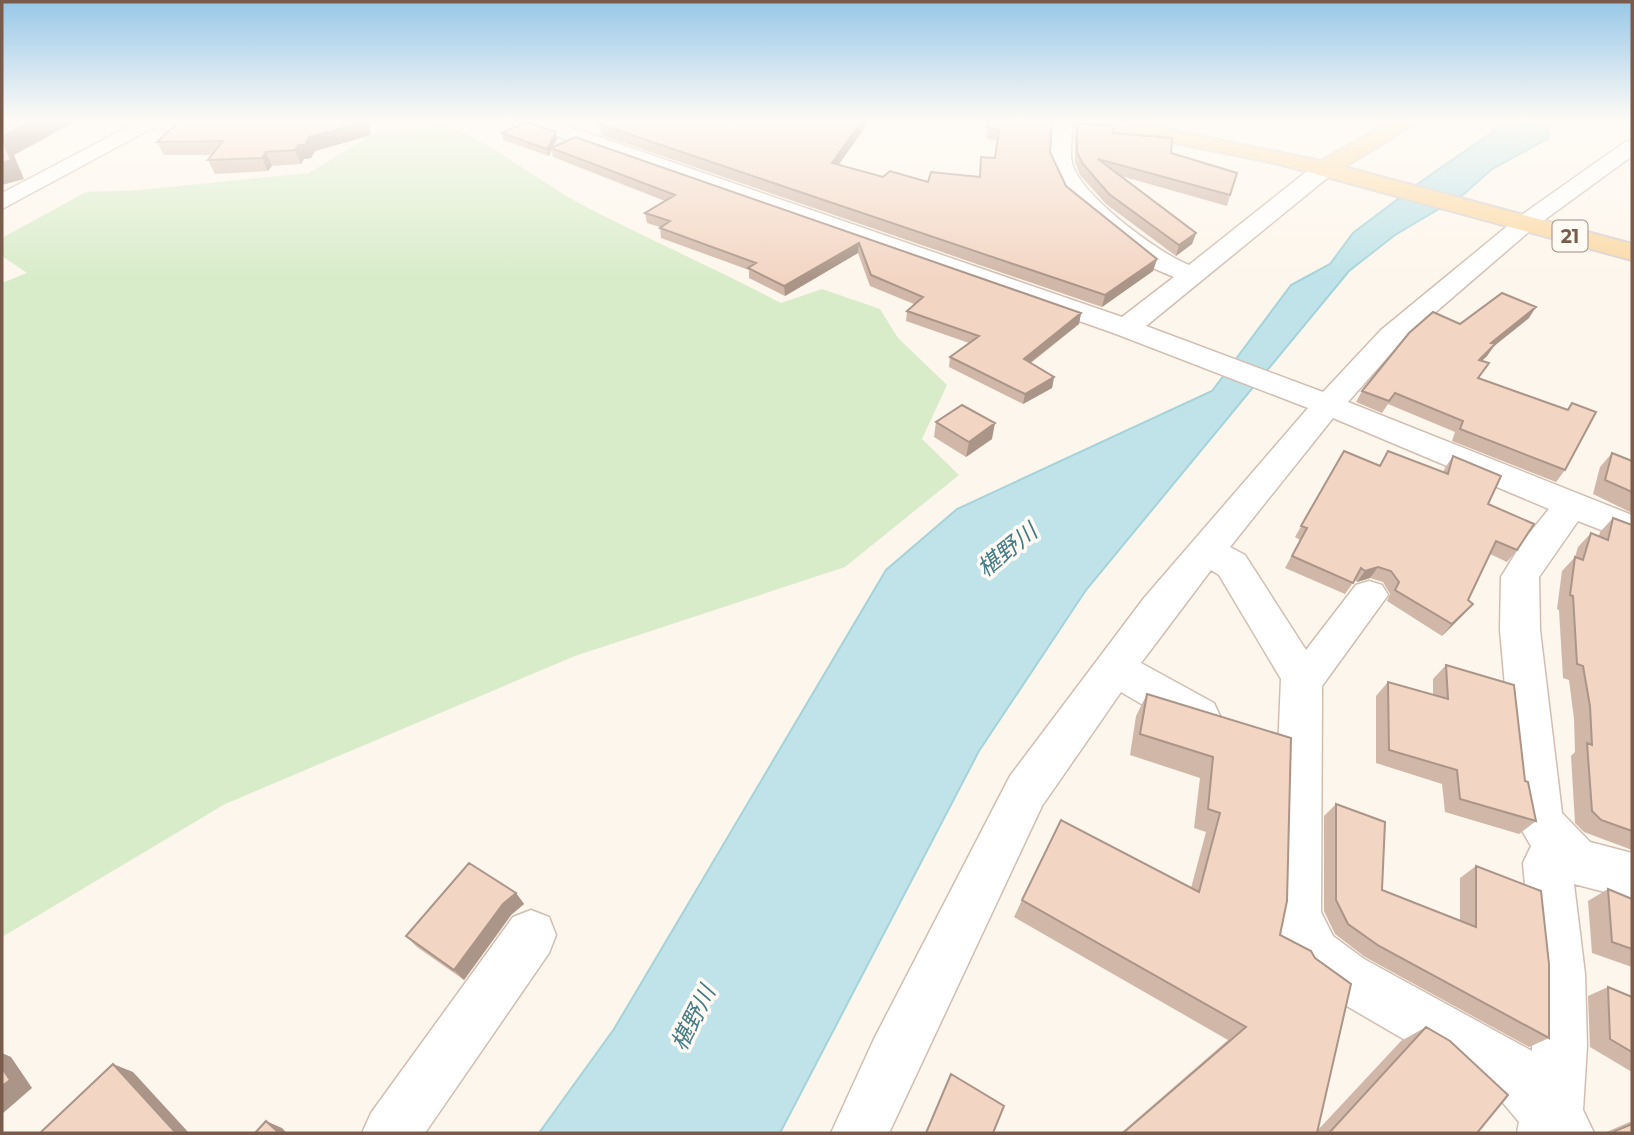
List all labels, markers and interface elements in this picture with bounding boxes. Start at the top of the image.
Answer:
road number: 21 [1552,220,1588,252]
water label: 椹野川 [971,516,1045,583]
water label: 椹野川 [665,978,722,1055]

